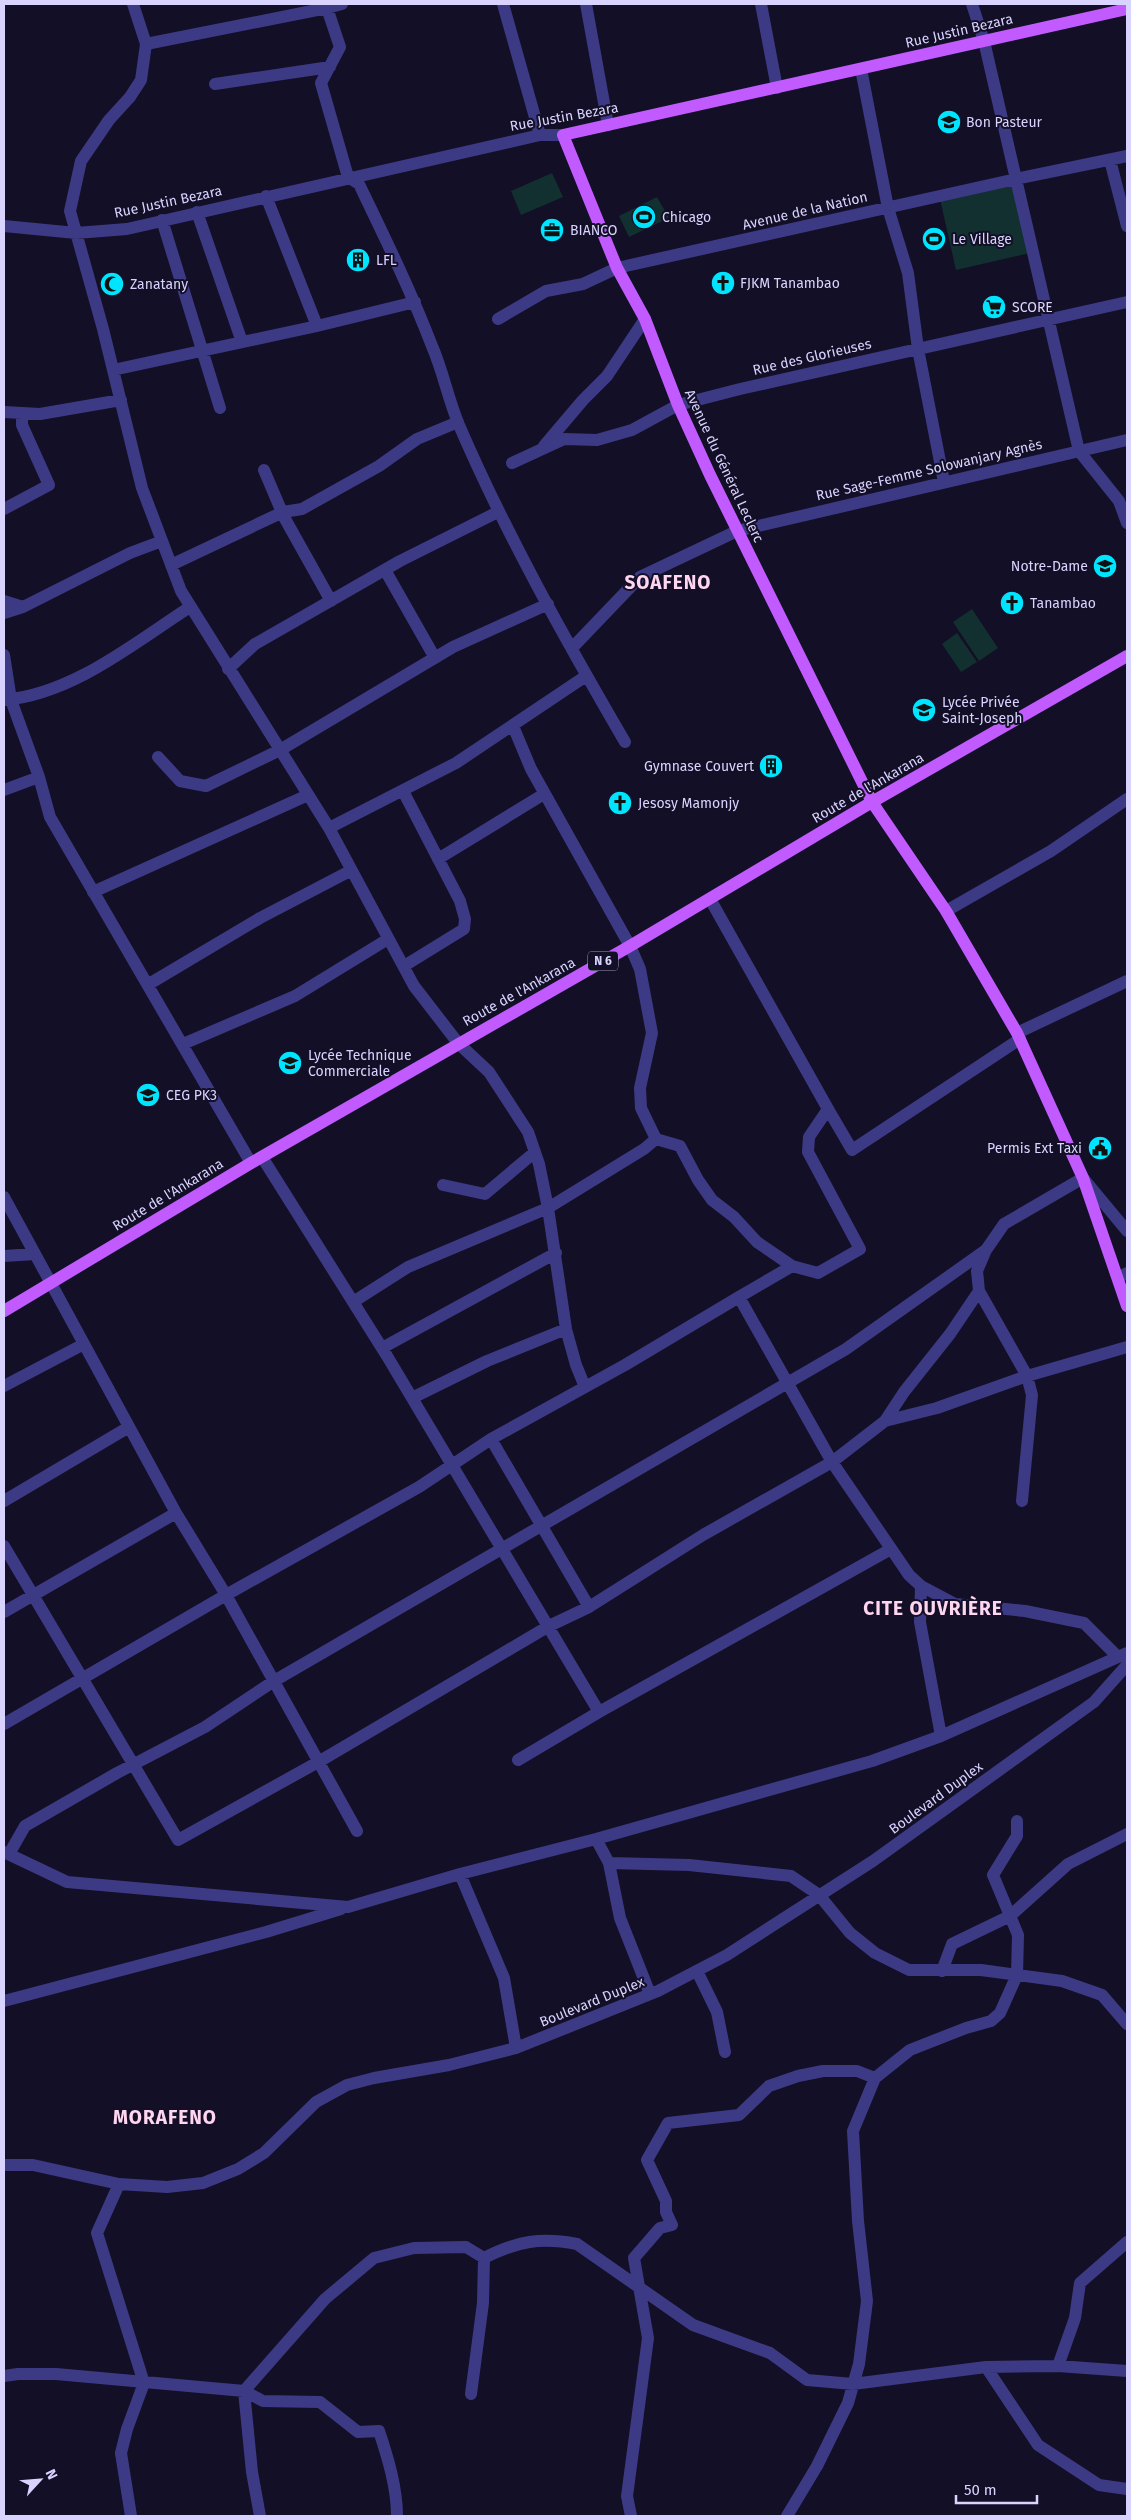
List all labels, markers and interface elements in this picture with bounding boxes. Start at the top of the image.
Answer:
street label: Rue Justin Bezara [904,10,1014,52]
street label: Rue Justin Bezara [508,99,620,135]
school or university icon: Bon Pasteur [936,109,962,135]
place label: Bon Pasteur [966,114,1043,131]
street label: Rue Justin Bezara [112,182,224,222]
street label: Avenue de la Nation [741,188,869,234]
sports icon: Chicago [631,204,657,230]
place label: Chicago [662,209,711,226]
office icon: BIANCO [539,217,565,243]
place label: BIANCO [570,222,617,239]
sports icon: Le Village [921,226,947,252]
place label: Le Village [952,231,1012,248]
building icon: LFL [345,247,371,273]
place label: LFL [376,252,397,269]
church icon: FJKM Tanambao [710,270,736,296]
mosque icon: Zanatany [99,271,125,297]
place label: FJKM Tanambao [740,275,840,292]
place label: Zanatany [130,276,188,293]
supermarket icon: SCORE [981,294,1007,320]
place label: SCORE [1012,299,1053,316]
street label: Rue des Glorieuses [751,335,873,379]
street label: Avenue du Général Leclerc [681,387,767,546]
street label: Rue Sage-Femme Solowanjary Agnès [814,436,1044,504]
school or university icon: Notre-Dame [1092,553,1118,579]
place label: Notre-Dame [1011,558,1088,575]
district label: SOAFENO [625,571,712,594]
church icon: Tanambao [999,590,1025,616]
place label: Tanambao [1030,595,1096,612]
place label: Lycée Privée Saint-Joseph [942,694,1023,727]
school or university icon: Lycée Privée Saint-Joseph [911,697,937,723]
street label: Route de l'Ankarana [809,749,927,827]
building icon: Gymnase Couvert [758,753,784,779]
place label: Gymnase Couvert [644,758,755,775]
church icon: Jesosy Mamonjy [607,790,633,816]
place label: Jesosy Mamonjy [638,795,739,812]
road number: N 6 [588,951,618,970]
street label: Route de l'Ankarana [460,954,578,1030]
place label: Lycée Technique Commerciale [308,1047,412,1080]
school or university icon: Lycée Technique Commerciale [277,1050,303,1076]
school or university icon: CEG PK3 [135,1082,161,1108]
place label: CEG PK3 [166,1087,217,1104]
public building icon: Permis Ext Taxi [1087,1135,1113,1161]
place label: Permis Ext Taxi [987,1140,1082,1157]
street label: Route de l'Ankarana [110,1155,226,1235]
district label: CITE OUVRIÈRE [863,1595,1003,1620]
street label: Boulevard Duplex [886,1758,986,1838]
street label: Boulevard Duplex [537,1973,647,2031]
district label: MORAFENO [113,2106,217,2129]
north arrow [15,2455,65,2505]
text: N [42,2467,61,2482]
scale bar [956,2472,1037,2504]
text: 50 m [964,2481,997,2499]

